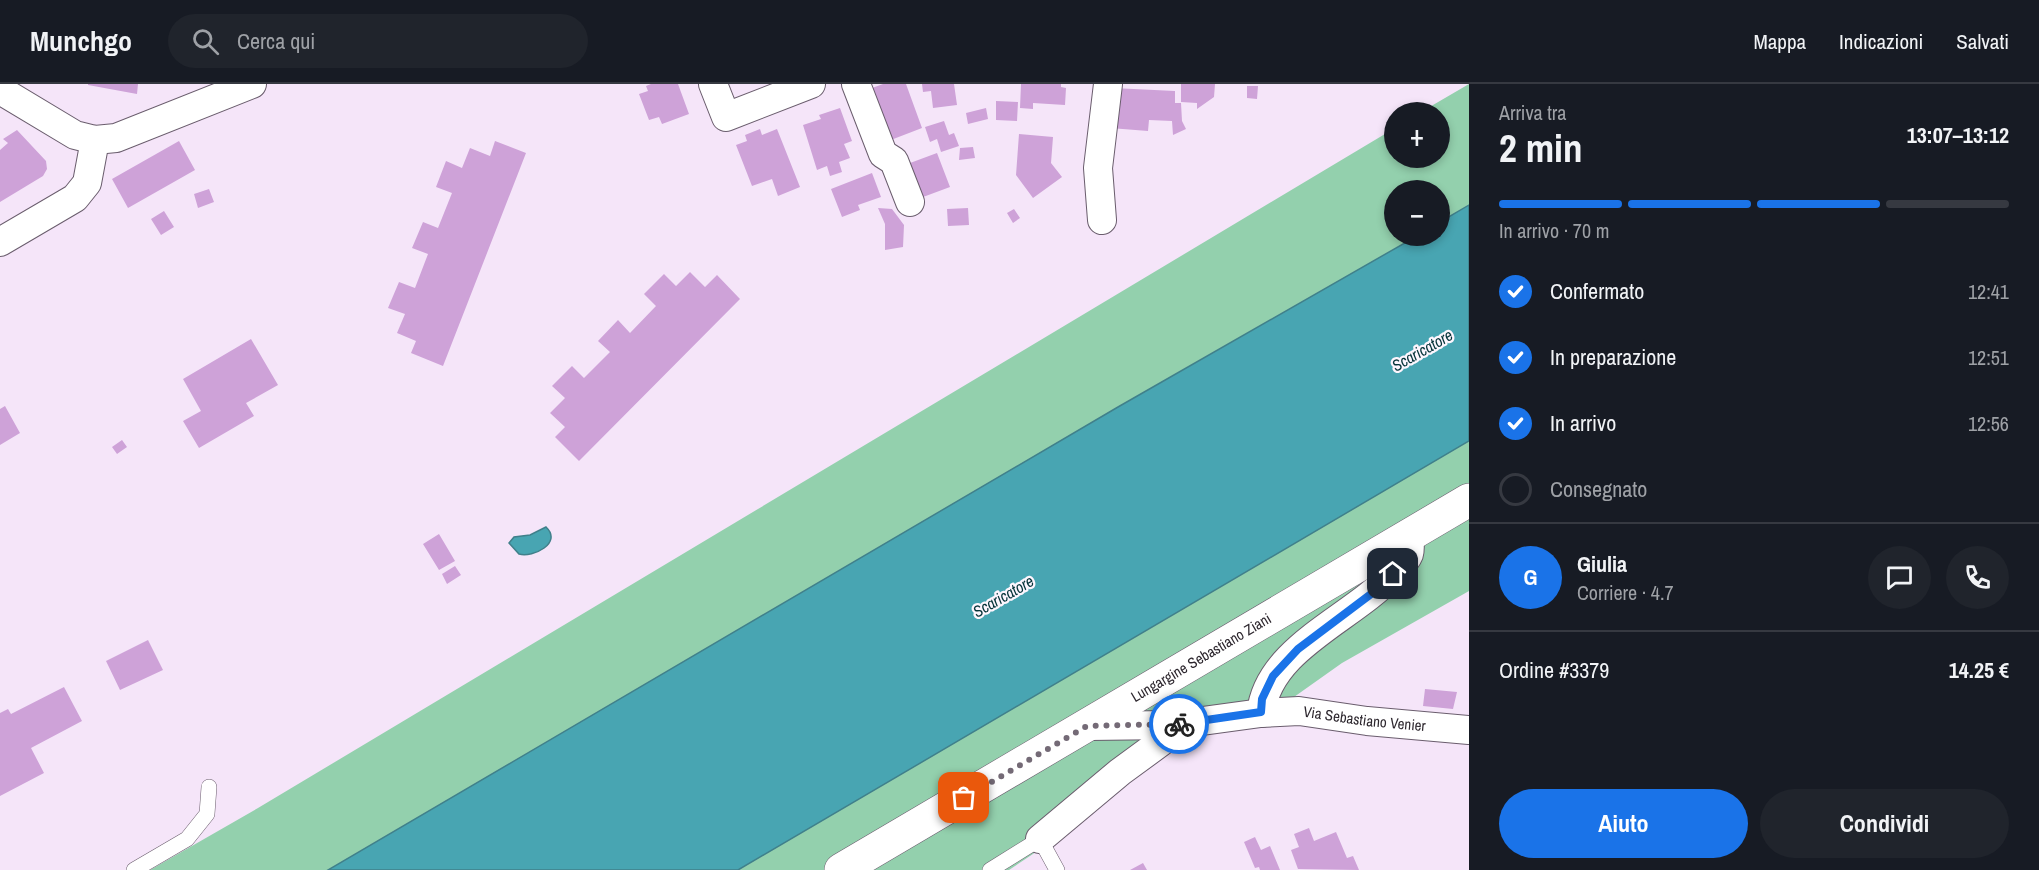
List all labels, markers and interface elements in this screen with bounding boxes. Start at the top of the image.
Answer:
search box [168,14,588,68]
text: Munchgo [30,22,132,60]
icon: search [189,25,222,58]
text: Cerca qui [237,26,315,56]
text: Mappa [1753,27,1806,56]
text: Indicazioni [1839,27,1923,56]
text: Salvati [1956,27,2009,56]
text: Arriva tra [1499,99,1566,126]
map controls [1384,102,1450,246]
button: + [1384,102,1450,168]
text: 13:07–13:12 [1907,120,2009,150]
text: 2 min [1499,122,1583,174]
button: − [1384,180,1450,246]
text: In arrivo · 70 m [1499,217,1609,244]
icon: check [1499,275,1532,308]
text: Confermato [1550,276,1644,306]
text: 12:41 [1968,278,2009,305]
water label: Scaricatore [1387,324,1457,376]
icon: check [1499,341,1532,374]
text: In preparazione [1550,342,1676,372]
text: 12:51 [1968,344,2009,371]
icon: check [1499,407,1532,440]
text: In arrivo [1550,408,1616,438]
text: 12:56 [1968,410,2009,437]
text: Consegnato [1550,474,1647,504]
button: chat [1868,546,1931,609]
button: phone [1946,546,2009,609]
pin [1367,548,1418,599]
text: Giulia [1577,549,1627,579]
icon: home [1376,557,1409,590]
text: G [1523,562,1538,592]
water label: Scaricatore [968,570,1038,622]
text: Corriere · 4.7 [1577,579,1674,606]
street label: Lungargine Sebastiano Ziani [1127,608,1275,707]
text: Ordine #3379 [1499,655,1609,685]
text: 14.25 € [1949,655,2009,685]
courier [1149,694,1209,754]
street label: Via Sebastiano Venier [1302,701,1427,736]
icon: bike [1163,708,1196,741]
pin [938,772,989,823]
icon: bag [947,781,980,814]
button: Aiuto [1499,789,1748,858]
button: Condividi [1760,789,2009,858]

